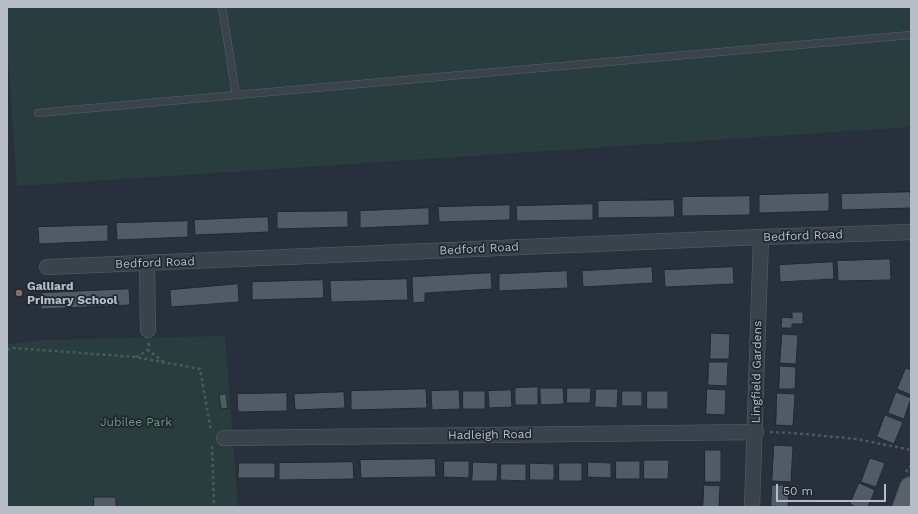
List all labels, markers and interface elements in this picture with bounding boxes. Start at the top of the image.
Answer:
street label: Bedford Road [763,227,843,245]
street label: Bedford Road [439,240,519,258]
street label: Bedford Road [115,254,195,272]
place label: Galliard Primary School [27,279,118,307]
marker: Galliard Primary School [14,288,24,298]
street label: Lingfield Gardens [749,321,765,423]
park label: Jubilee Park [100,415,172,429]
street label: Hadleigh Road [448,427,532,443]
scale bar [778,476,888,502]
text: 50 m [783,484,813,498]

